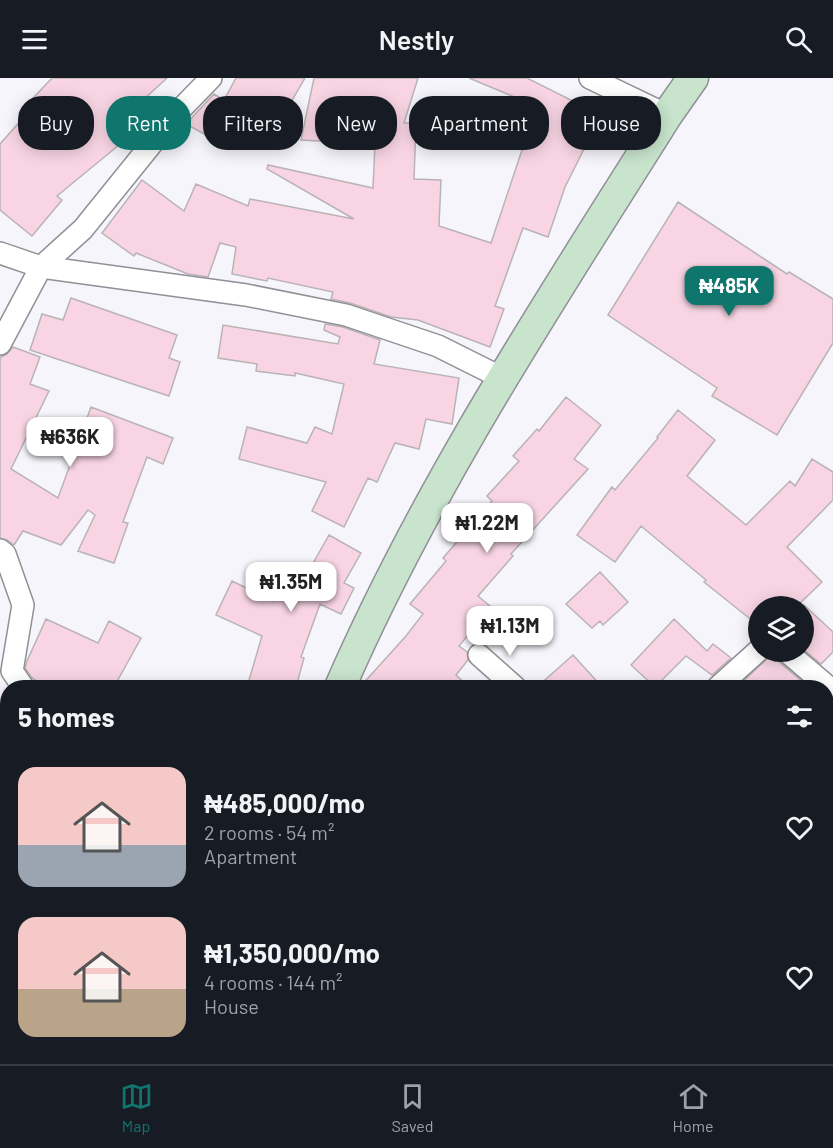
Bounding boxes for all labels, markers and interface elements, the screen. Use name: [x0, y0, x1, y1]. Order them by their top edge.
icon: menu: [18, 23, 51, 56]
text: Nestly: [379, 23, 454, 55]
icon: search: [782, 23, 815, 56]
chip: Buy: [18, 96, 94, 150]
chip: Rent: [106, 96, 191, 150]
chip: Filters: [203, 96, 303, 150]
chip: New: [315, 96, 397, 150]
chip: Apartment: [409, 96, 549, 150]
chip: House: [561, 96, 661, 150]
pin: ₦485K: [687, 266, 771, 317]
text: ₦485K: [699, 273, 759, 297]
pin: ₦636K: [28, 417, 112, 468]
text: ₦636K: [40, 424, 100, 448]
pin: ₦1.22M: [438, 503, 536, 554]
text: ₦1.22M: [455, 510, 519, 534]
pin: ₦1.35M: [242, 562, 340, 613]
text: ₦1.35M: [260, 569, 322, 593]
map controls: [748, 596, 814, 662]
button: layers: [748, 596, 814, 662]
pin: ₦1.13M: [461, 606, 559, 657]
text: ₦1.13M: [480, 613, 540, 637]
icon: filters: [783, 700, 816, 733]
text: 5 homes: [18, 701, 115, 732]
text: ₦485,000/mo: [204, 787, 365, 818]
icon: home: [66, 791, 138, 863]
icon: heart: [783, 811, 816, 844]
text: 2 rooms · 54 m²: [204, 820, 334, 844]
text: Apartment: [204, 844, 297, 868]
text: ₦1,350,000/mo: [204, 937, 380, 968]
icon: home: [66, 941, 138, 1013]
icon: heart: [783, 961, 816, 994]
text: 4 rooms · 144 m²: [204, 970, 342, 994]
text: House: [204, 994, 259, 1018]
tab: Map: [120, 1080, 153, 1135]
tab: Saved: [392, 1080, 434, 1135]
tab: Home: [673, 1080, 713, 1135]

